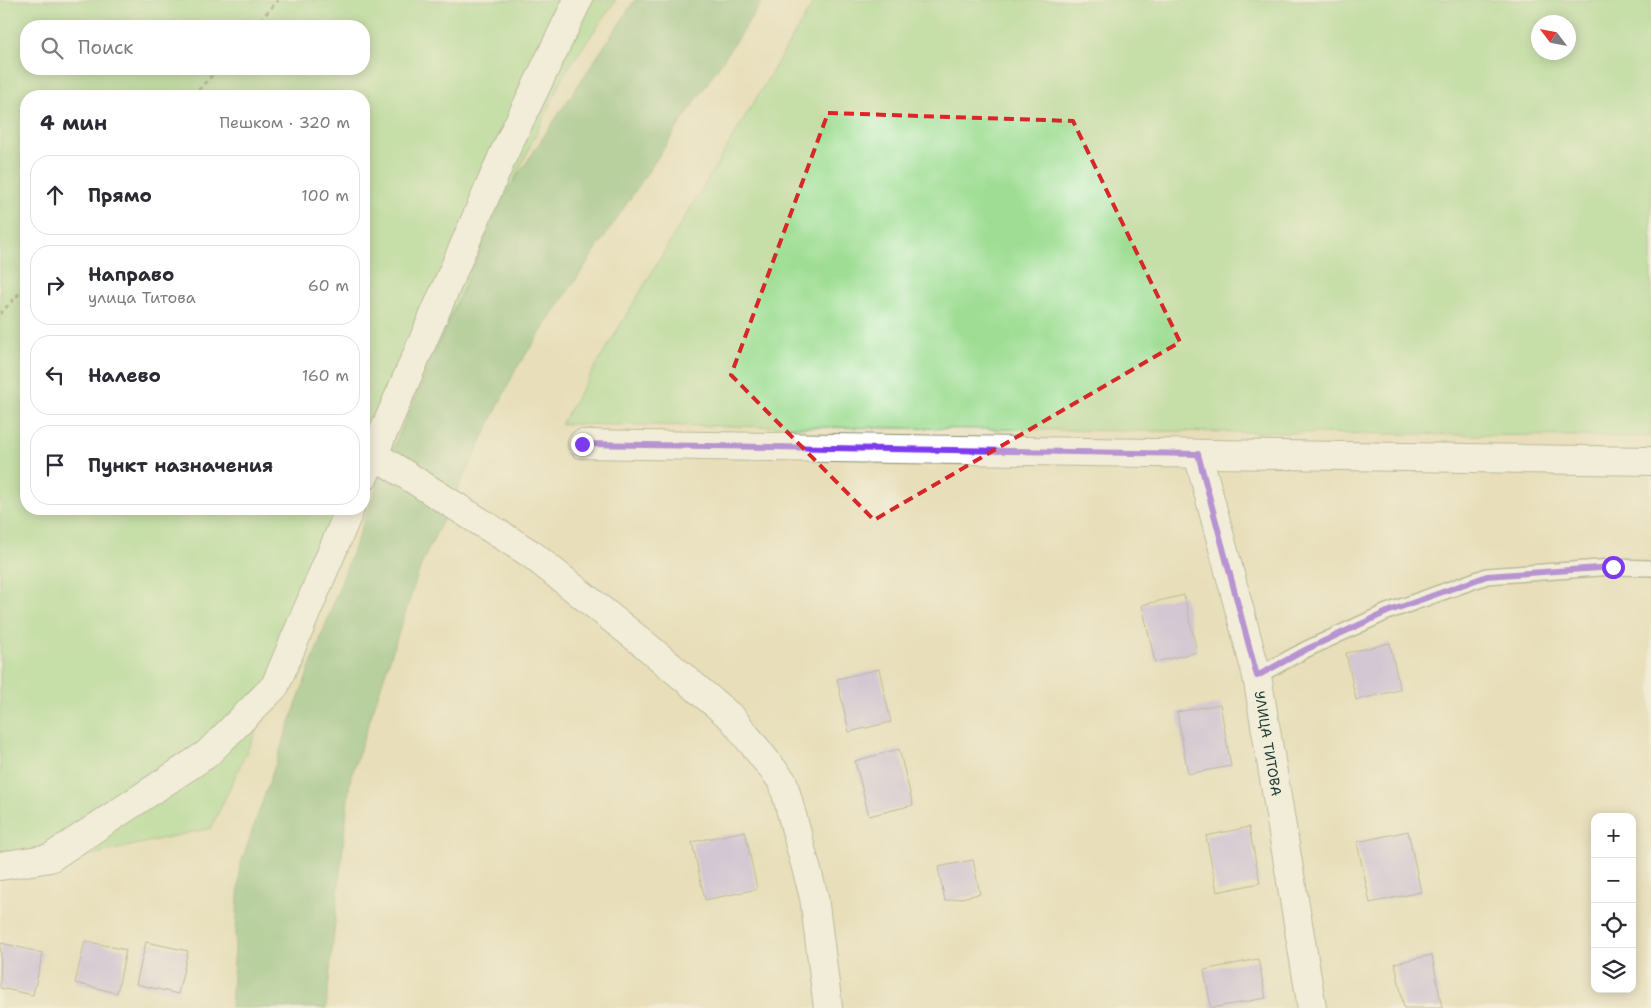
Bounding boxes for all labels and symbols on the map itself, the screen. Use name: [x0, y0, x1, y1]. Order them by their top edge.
north arrow: [1531, 15, 1576, 60]
route end: [571, 433, 594, 456]
route start: [1602, 556, 1625, 579]
street label: УЛИЦА ТИТОВА: [1251, 689, 1286, 797]

